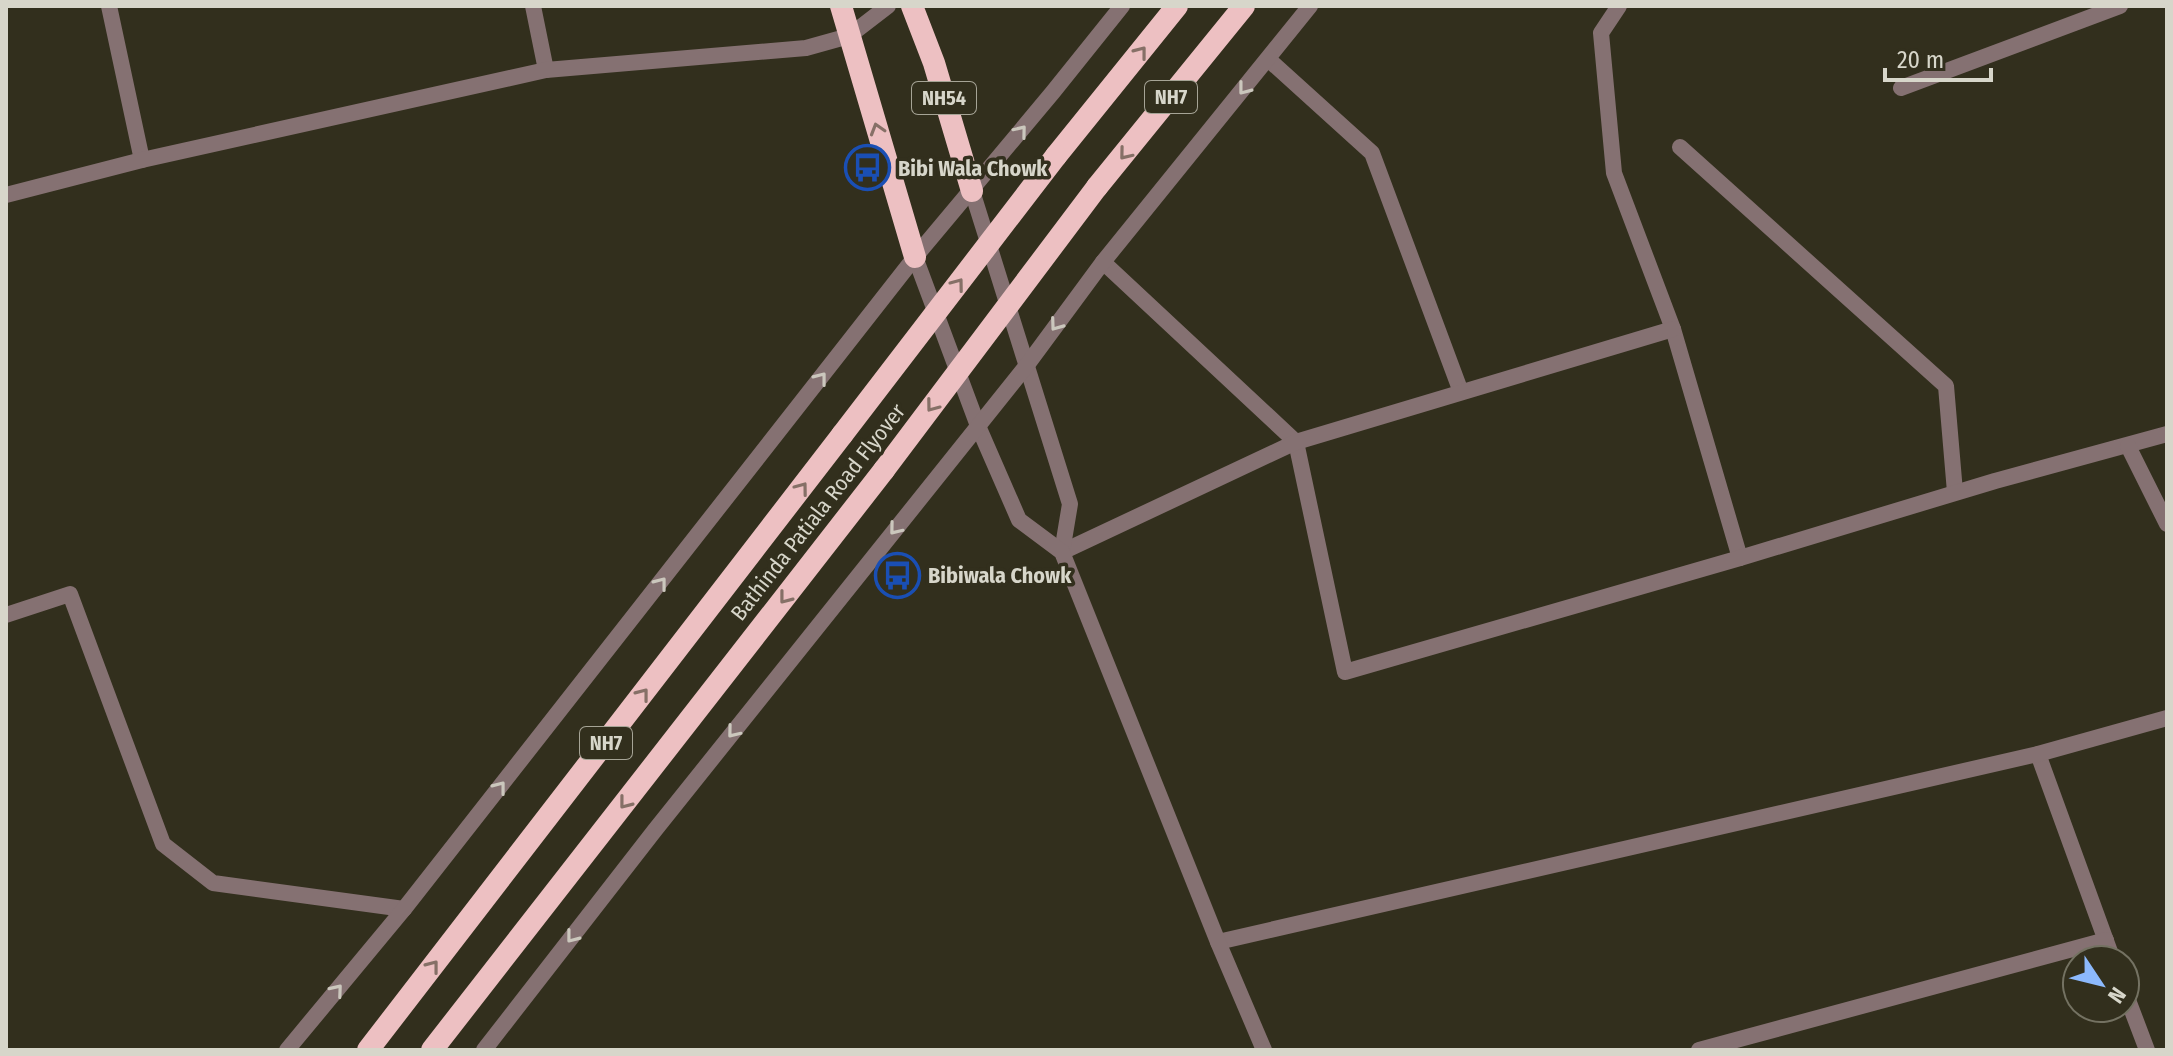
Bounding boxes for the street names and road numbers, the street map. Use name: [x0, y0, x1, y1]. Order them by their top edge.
road number: NH7: [1145, 81, 1197, 113]
road number: NH54: [912, 82, 976, 114]
street label: Bathinda Patiala Road Flyover: [725, 398, 911, 626]
road number: NH7: [580, 727, 632, 759]

